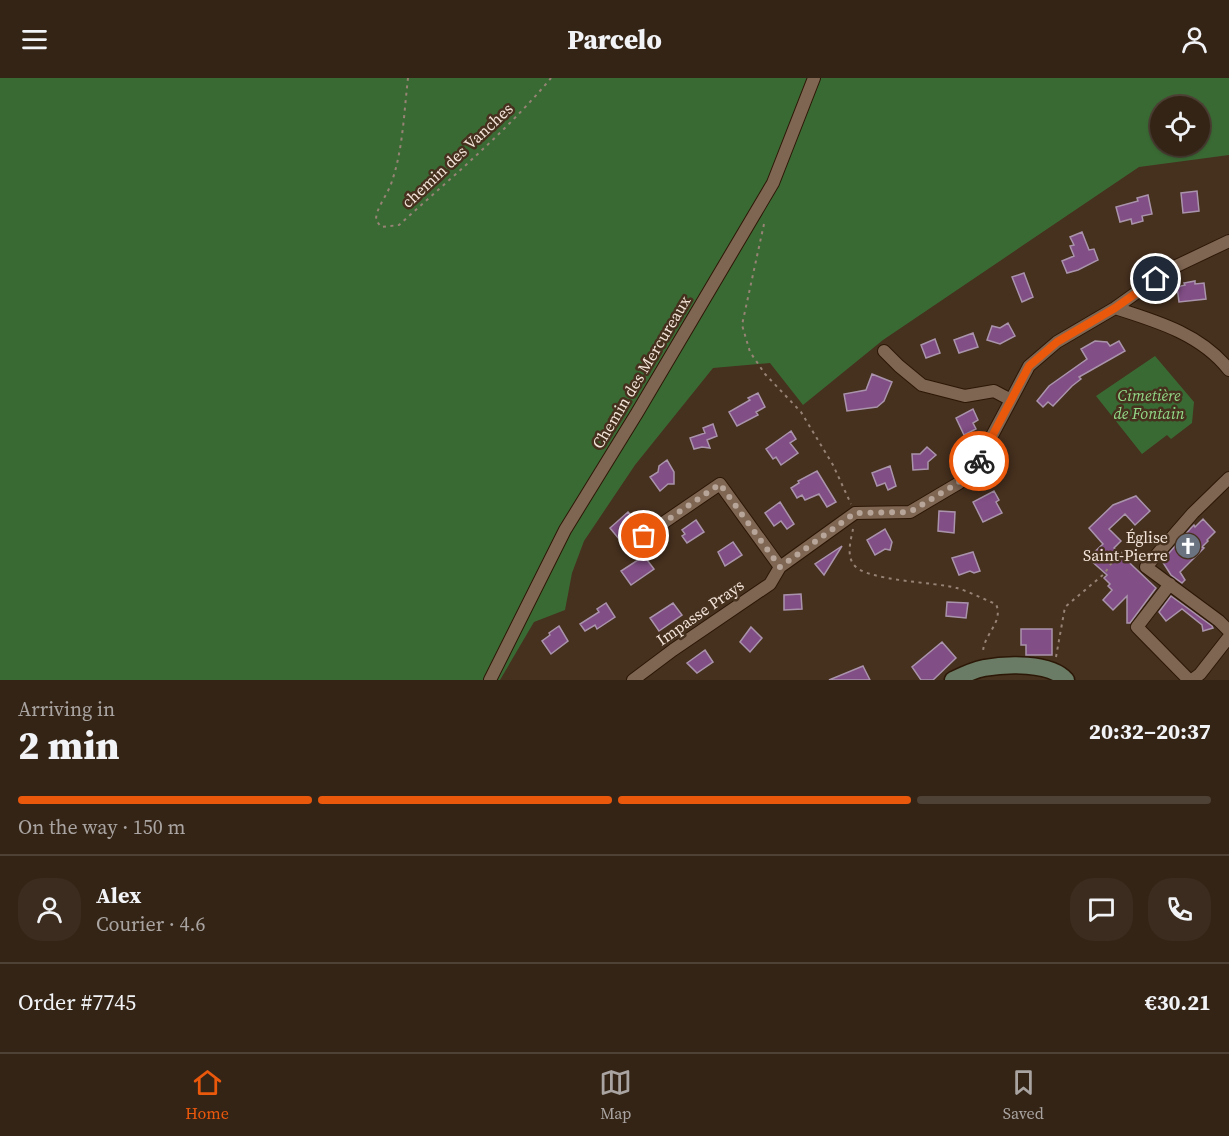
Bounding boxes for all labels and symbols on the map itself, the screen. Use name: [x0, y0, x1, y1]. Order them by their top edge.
street label: chemin des Vanches: [396, 97, 518, 213]
pin: [1130, 253, 1181, 304]
street label: Chemin des Mercureaux: [587, 291, 696, 453]
park label: Cimetière de Fontain: [1113, 384, 1185, 424]
courier: [949, 431, 1009, 491]
pin: [618, 510, 669, 561]
place label: Église Saint-Pierre: [1083, 526, 1168, 566]
church icon: Église Saint-Pierre: [1173, 531, 1203, 561]
street label: Impasse Prays: [652, 574, 748, 650]

